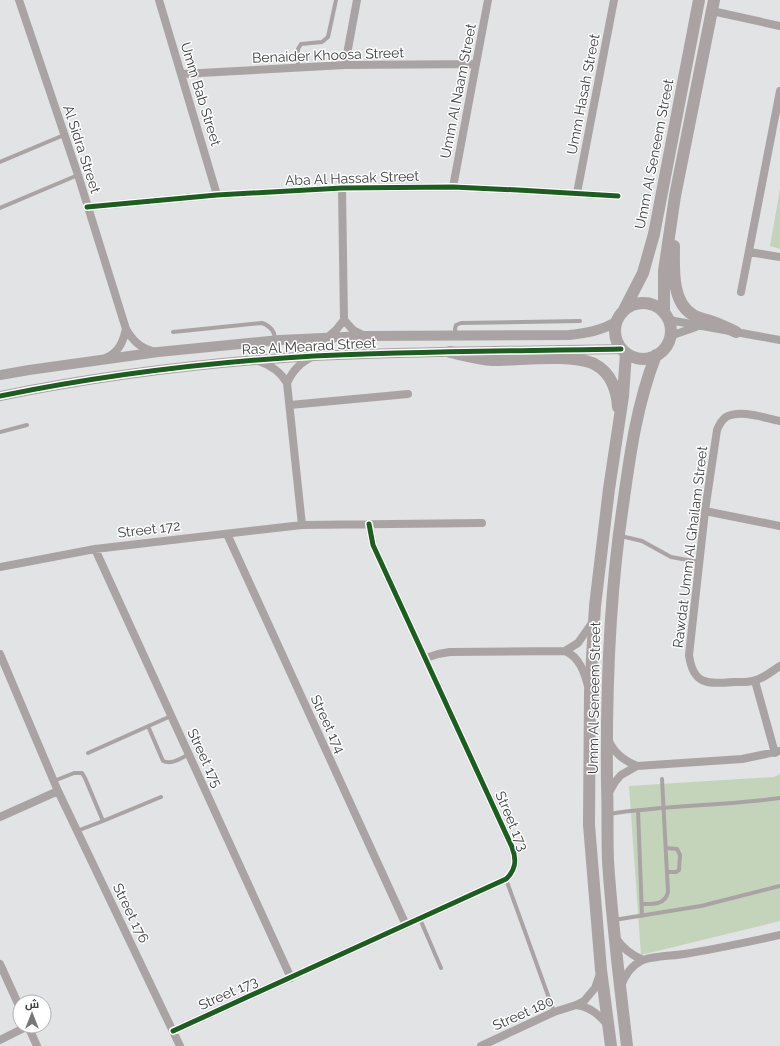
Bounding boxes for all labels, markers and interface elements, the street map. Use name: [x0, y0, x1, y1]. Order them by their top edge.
street label: Umm Al Naam Street: [437, 22, 479, 160]
street label: Umm Hasah Street: [563, 32, 603, 156]
street label: Umm Bab Street: [178, 40, 224, 148]
street label: Benaider Khoosa Street: [252, 44, 405, 66]
street label: Umm Al Seneem Street: [632, 77, 676, 230]
street label: Al Sidra Street: [60, 103, 104, 195]
street label: Aba Al Hassak Street: [285, 168, 420, 188]
street label: Ras Al Mearad Street: [241, 334, 377, 358]
street label: Rawdat Umm Al Ghailam Street: [670, 445, 710, 649]
street label: Street 172: [117, 517, 181, 541]
street label: Umm Al Seneem Street: [585, 621, 603, 774]
street label: Street 174: [307, 692, 349, 756]
street label: Street 175: [184, 726, 226, 790]
street label: Street 173: [492, 789, 532, 853]
street label: Street 176: [110, 881, 152, 945]
street label: Street 173: [196, 973, 260, 1013]
street label: Street 180: [490, 992, 556, 1034]
north arrow: [12, 994, 52, 1034]
text: ش: [25, 998, 39, 1011]

